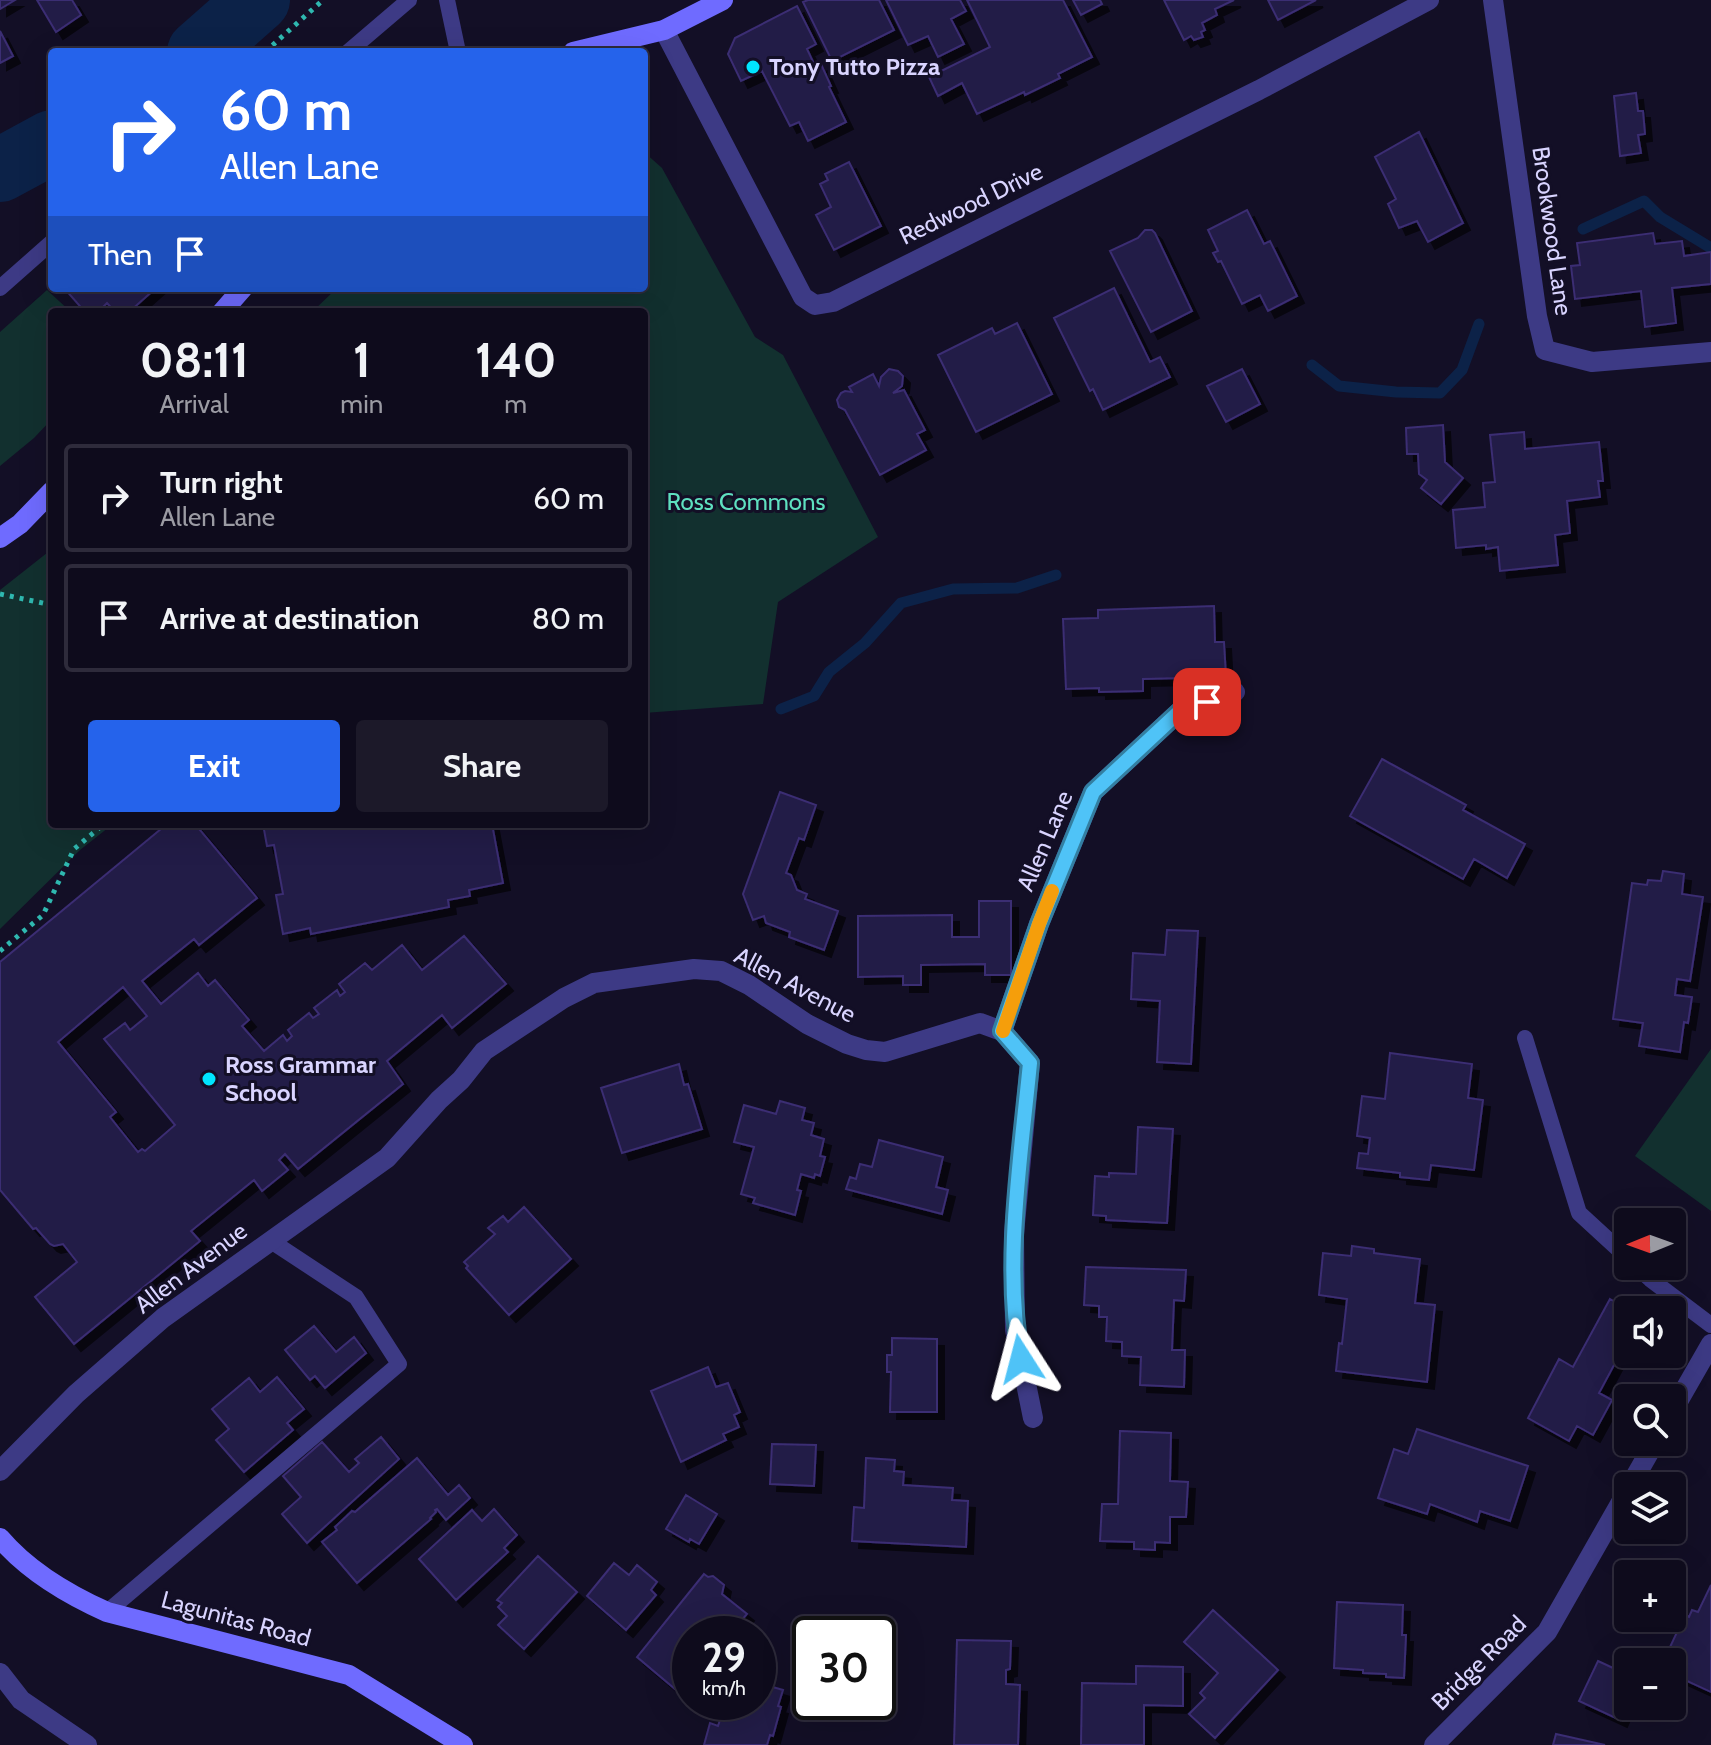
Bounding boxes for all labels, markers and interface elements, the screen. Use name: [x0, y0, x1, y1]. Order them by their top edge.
place label: Tony Tutto Pizza: [769, 52, 940, 81]
marker: Tony Tutto Pizza: [744, 58, 762, 76]
text: 60 m: [220, 76, 352, 144]
icon: right: [88, 80, 192, 184]
text: Allen Lane: [220, 144, 379, 188]
street label: Brookwood Lane: [1526, 145, 1579, 317]
street label: Redwood Drive: [894, 156, 1047, 251]
icon: arrive: [168, 232, 212, 276]
text: Then: [88, 236, 152, 273]
text: 08:11: [140, 331, 249, 389]
text: 1: [353, 331, 371, 389]
text: 140: [475, 331, 556, 389]
text: Arrival: [160, 388, 229, 420]
text: min: [340, 388, 383, 420]
text: m: [504, 388, 527, 420]
text: Turn right: [160, 464, 283, 501]
icon: right: [92, 476, 136, 520]
text: 60 m: [533, 480, 604, 517]
park label: Ross Commons: [667, 487, 825, 516]
text: Allen Lane: [160, 501, 275, 533]
icon: arrive: [92, 596, 136, 640]
text: Arrive at destination: [160, 600, 420, 637]
text: 80 m: [532, 600, 604, 637]
pin: [1173, 668, 1241, 736]
icon: arrive: [1185, 680, 1229, 724]
button: Exit: [88, 720, 340, 812]
button: Share: [356, 720, 608, 812]
street label: Allen Lane: [1010, 786, 1079, 895]
street label: Allen Avenue: [730, 941, 861, 1029]
place label: Ross Grammar School: [225, 1050, 376, 1107]
marker: Ross Grammar School: [200, 1070, 218, 1088]
north arrow: [1614, 1208, 1686, 1280]
map controls: [1614, 1208, 1686, 1720]
street label: Allen Avenue: [129, 1216, 253, 1319]
button: sound: [1614, 1296, 1686, 1368]
position arrow: [979, 1317, 1063, 1401]
button: search: [1614, 1384, 1686, 1456]
button: layers: [1614, 1472, 1686, 1544]
button: +: [1614, 1560, 1686, 1632]
street label: Lagunitas Road: [158, 1585, 314, 1652]
street label: Bridge Road: [1425, 1609, 1532, 1716]
speed limit sign: 30: [792, 1616, 896, 1720]
text: 29: [702, 1633, 746, 1682]
button: −: [1614, 1648, 1686, 1720]
text: km/h: [702, 1676, 746, 1700]

